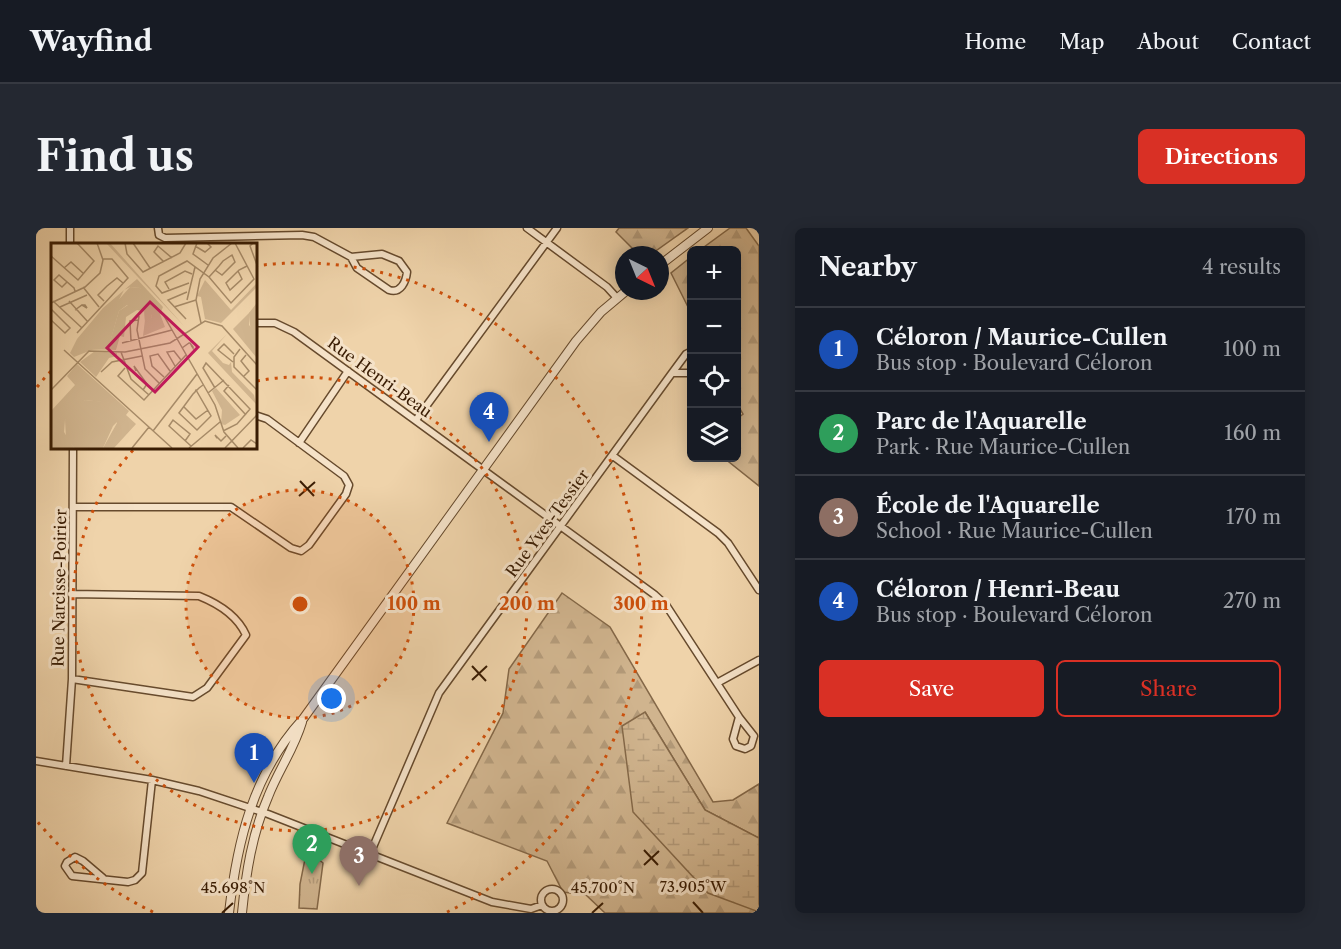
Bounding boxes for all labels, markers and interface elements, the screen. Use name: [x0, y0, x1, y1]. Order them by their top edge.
text: Wayfind: [30, 24, 152, 58]
text: Home: [965, 29, 1026, 54]
text: Map: [1059, 29, 1104, 54]
text: About: [1137, 29, 1199, 54]
text: Contact: [1232, 29, 1311, 54]
button: Directions: [1138, 129, 1305, 184]
text: Find us: [36, 130, 194, 182]
inset map: [51, 243, 256, 448]
north arrow: [615, 246, 669, 300]
map controls: [687, 246, 741, 462]
button: +: [687, 246, 741, 300]
text: Nearby: [819, 251, 917, 283]
text: 4 results: [1202, 255, 1281, 279]
button: −: [687, 300, 741, 354]
text: Céloron / Maurice-Cullen: [876, 324, 1167, 351]
street label: Rue Henri-Beau: [324, 332, 436, 422]
text: 1: [834, 337, 843, 361]
text: 100 m: [1223, 337, 1281, 361]
text: Bus stop · Boulevard Céloron: [876, 351, 1152, 375]
button: locate: [687, 354, 741, 408]
pin: 4: [470, 392, 508, 442]
button: layers: [687, 408, 741, 462]
text: Parc de l'Aquarelle: [876, 408, 1087, 435]
text: 2: [833, 421, 844, 445]
text: 160 m: [1224, 421, 1281, 445]
text: Park · Rue Maurice-Cullen: [876, 435, 1130, 459]
street label: Rue Yves-Tessier: [501, 465, 593, 581]
text: École de l'Aquarelle: [876, 492, 1100, 519]
text: 3: [833, 505, 844, 529]
text: 170 m: [1226, 505, 1281, 529]
street label: Rue Narcisse-Poirier: [48, 509, 70, 667]
text: School · Rue Maurice-Cullen: [876, 519, 1153, 543]
text: Céloron / Henri-Beau: [876, 576, 1120, 603]
text: 4: [833, 589, 844, 613]
text: 270 m: [1223, 589, 1281, 613]
text: 100 m: [387, 593, 441, 615]
text: 200 m: [499, 593, 555, 615]
text: 300 m: [613, 593, 669, 615]
centre of rings: [290, 594, 310, 614]
text: Bus stop · Boulevard Céloron: [876, 603, 1152, 627]
button: Save: [819, 660, 1044, 717]
button: Share: [1056, 660, 1281, 717]
your location: [317, 684, 346, 713]
pin: 1: [234, 734, 274, 783]
pin: 2: [292, 824, 332, 874]
pin: 3: [340, 836, 378, 886]
text: 73.905°W: [659, 877, 727, 896]
text: 45.698°N: [201, 878, 265, 897]
text: 45.700°N: [571, 878, 635, 897]

